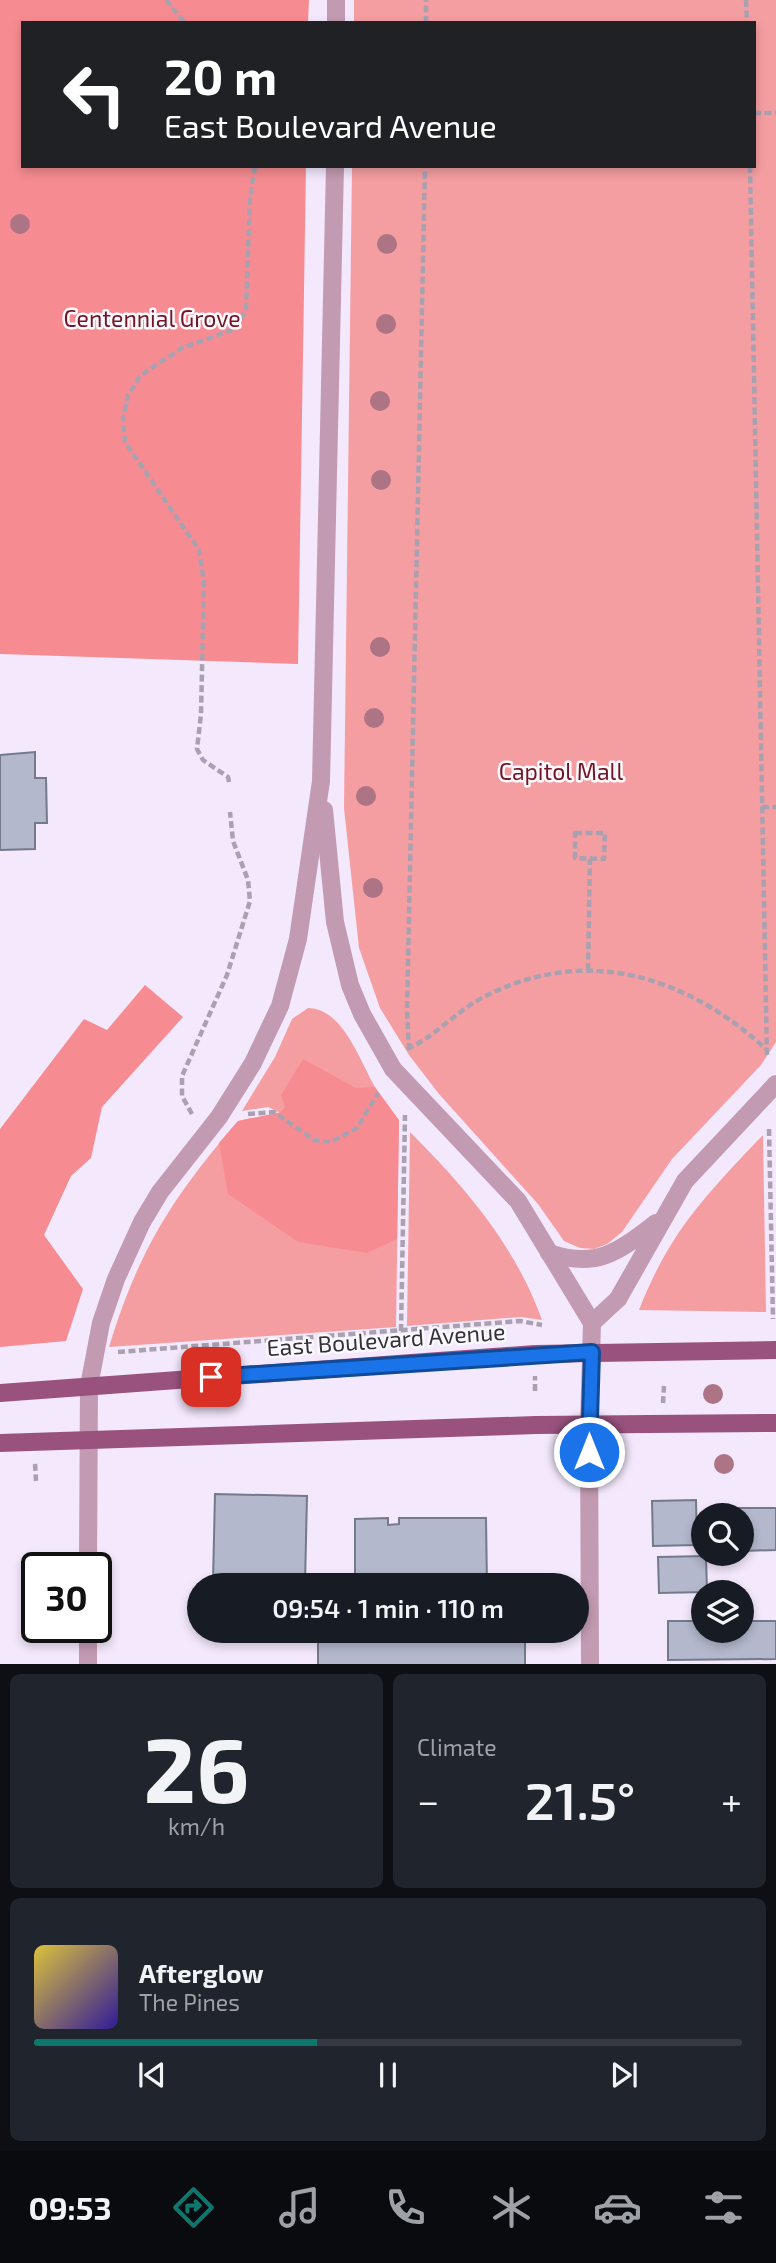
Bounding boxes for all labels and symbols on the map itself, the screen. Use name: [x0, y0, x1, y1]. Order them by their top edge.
park label: Centennial Grove: [63, 304, 241, 332]
park label: Capitol Mall: [499, 757, 623, 785]
street label: East Boulevard Avenue: [266, 1317, 506, 1361]
pin: [181, 1347, 241, 1407]
position arrow: [552, 1415, 626, 1489]
speed limit sign: 30: [21, 1552, 112, 1643]

